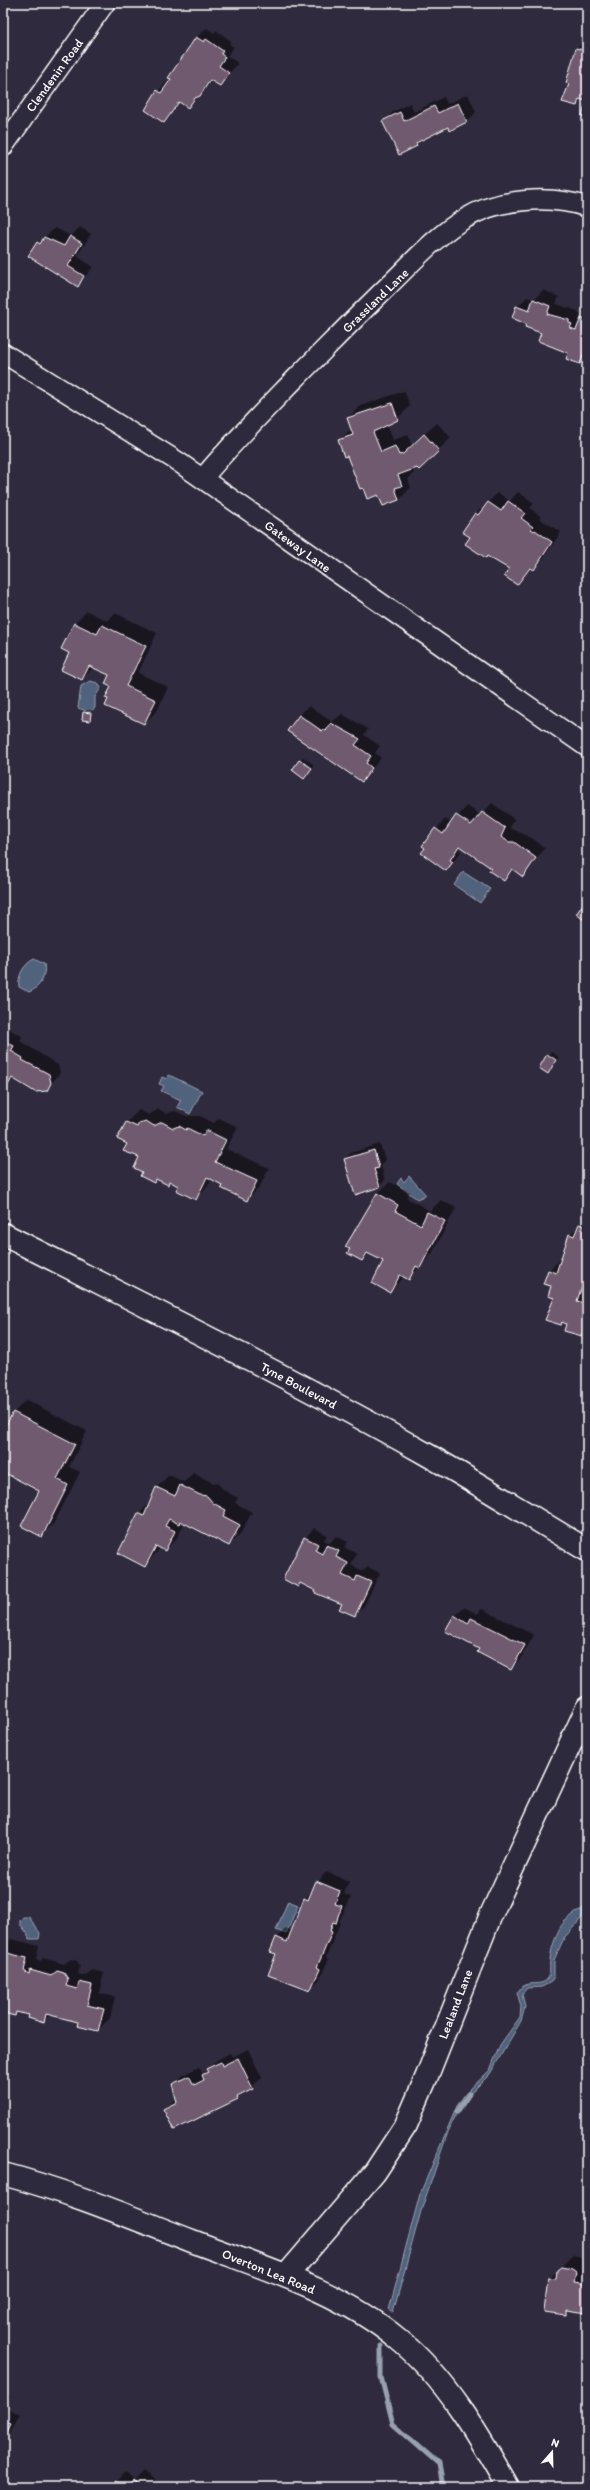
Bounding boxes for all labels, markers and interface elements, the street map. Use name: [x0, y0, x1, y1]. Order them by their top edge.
street label: Clendenin Road: [23, 36, 86, 115]
street label: Grassland Lane: [339, 265, 412, 336]
street label: Gateway Lane: [262, 517, 334, 575]
street label: Tyne Boulevard: [258, 1359, 340, 1412]
street label: Lealand Lane: [435, 1967, 476, 2041]
street label: Overton Lea Road: [220, 2246, 318, 2297]
north arrow: [532, 2432, 572, 2472]
text: N: [550, 2436, 561, 2450]

